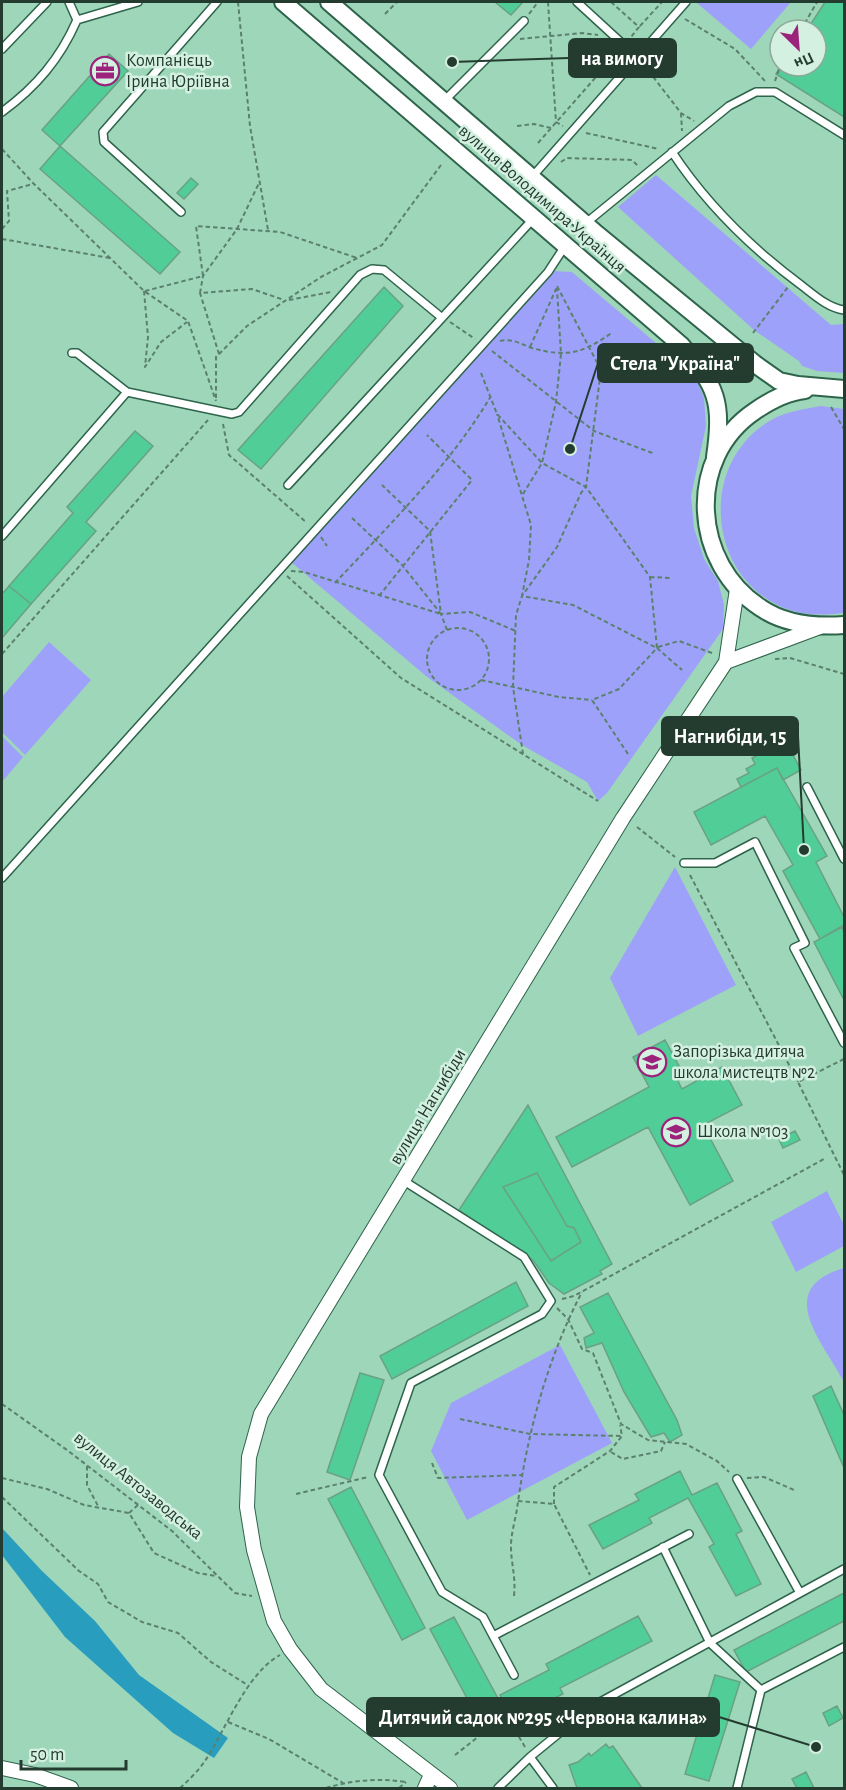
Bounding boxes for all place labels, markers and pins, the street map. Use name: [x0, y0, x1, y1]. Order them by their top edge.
callout: на вимогу: [569, 39, 676, 77]
place label: Компанієць Ірина Юріївна: [126, 52, 230, 91]
office icon: Компанієць Ірина Юріївна: [89, 55, 121, 87]
callout: Стела "Україна": [598, 344, 753, 382]
callout: Нагнибіди, 15: [662, 717, 798, 755]
place label: Запорізька дитяча школа мистецтв №2: [673, 1043, 815, 1082]
school or university icon: Запорізька дитяча школа мистецтв №2: [636, 1046, 668, 1078]
school or university icon: Школа №103: [660, 1116, 692, 1148]
place label: Школа №103: [697, 1123, 789, 1141]
callout: Дитячий садок №295 «Червона калина»: [367, 1698, 719, 1736]

